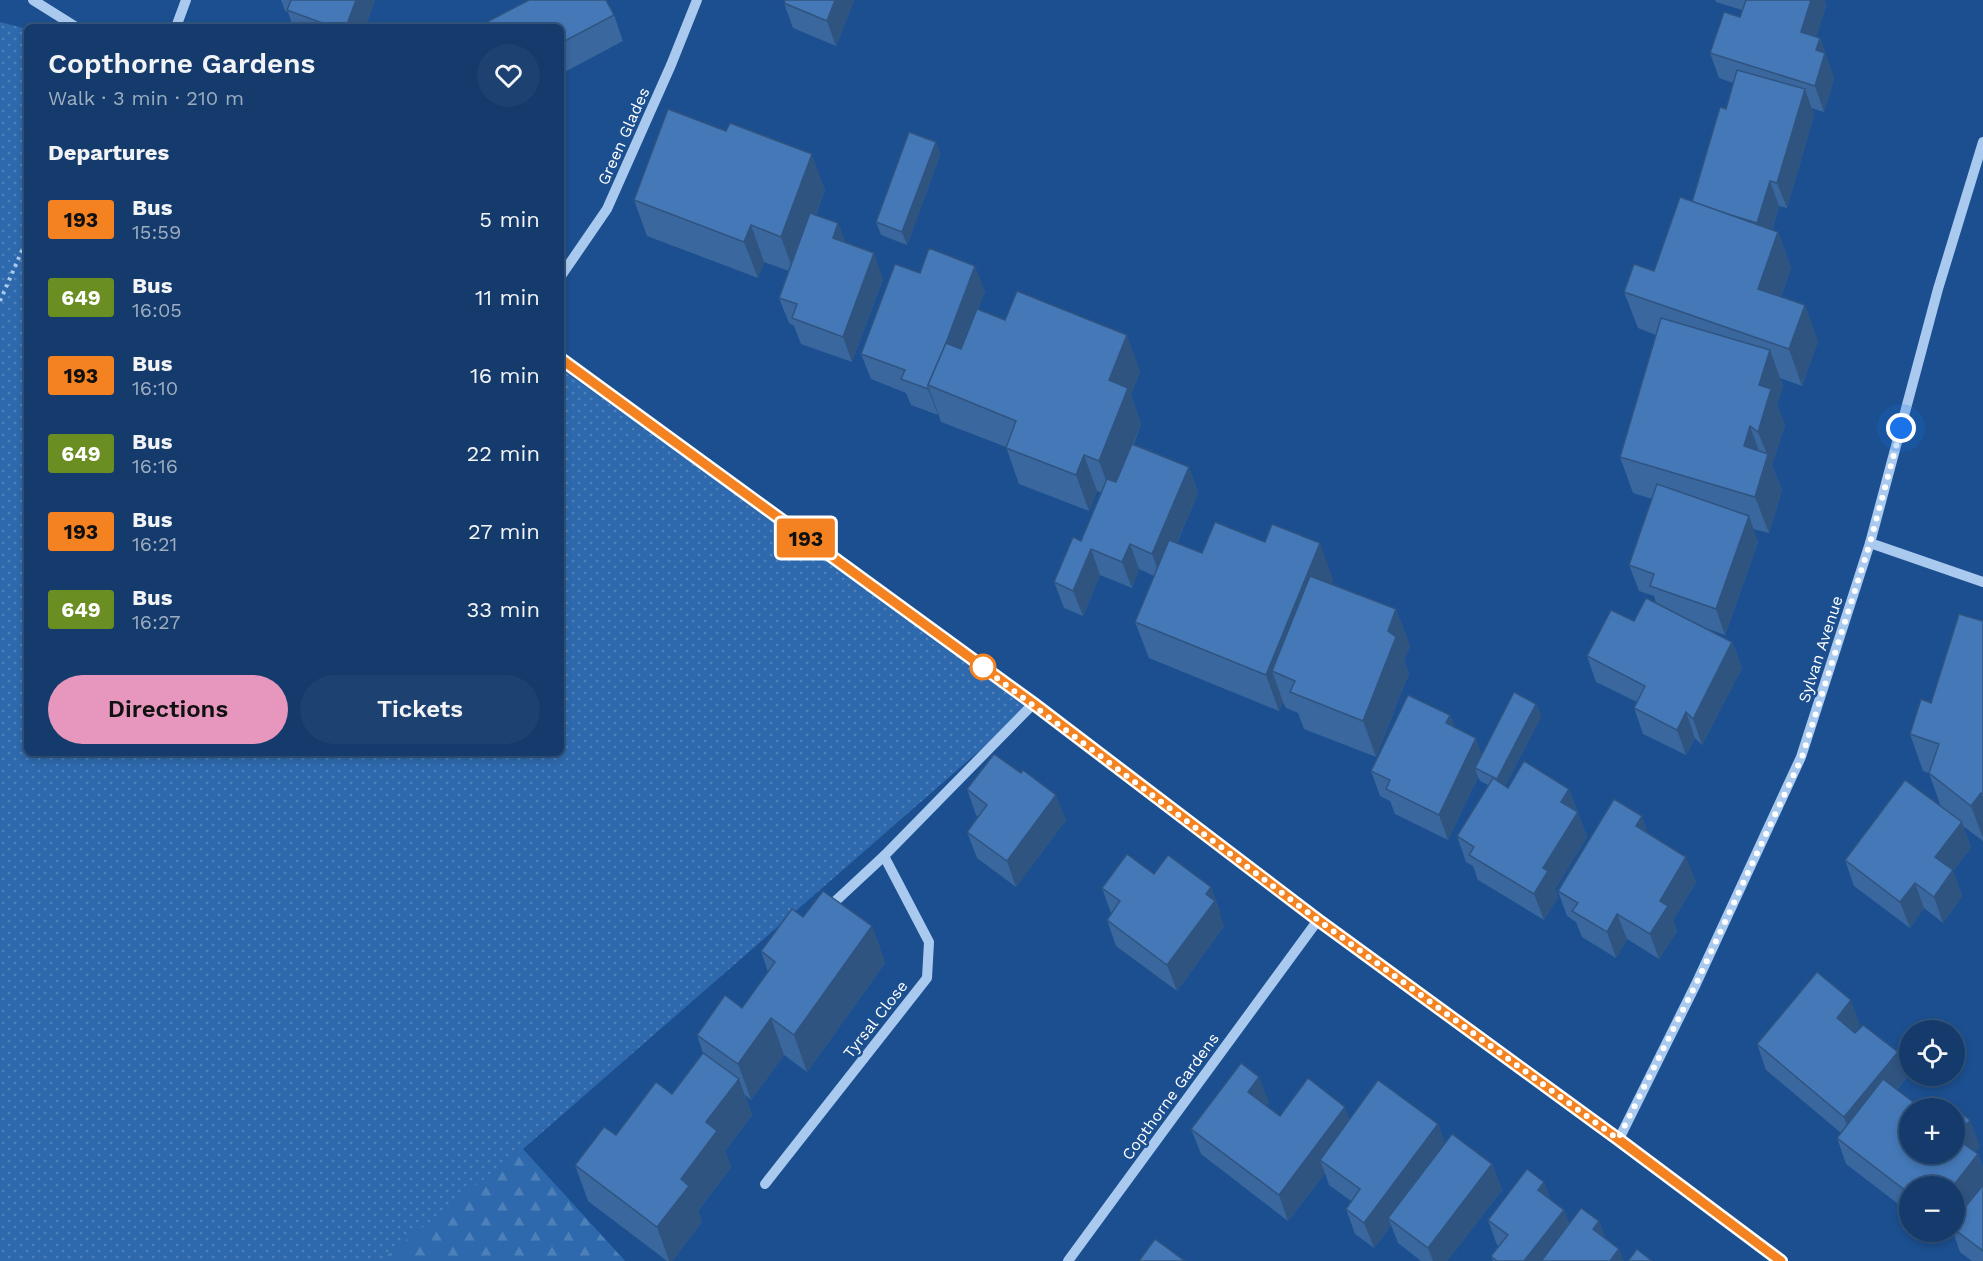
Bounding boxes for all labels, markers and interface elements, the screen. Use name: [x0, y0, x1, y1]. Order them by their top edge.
button: heart: [477, 44, 540, 107]
text: Copthorne Gardens: [48, 47, 315, 80]
street label: Green Glades: [593, 84, 653, 188]
text: Walk · 3 min · 210 m: [48, 86, 244, 110]
text: Departures: [48, 140, 169, 165]
text: Bus: [132, 195, 172, 220]
text: 193: [64, 207, 98, 232]
text: 5 min: [479, 207, 540, 232]
text: 15:59: [132, 220, 181, 244]
text: Bus: [132, 273, 172, 298]
text: 649: [61, 285, 101, 310]
text: 11 min: [475, 285, 540, 310]
text: 16:05: [132, 298, 182, 322]
text: Bus: [132, 351, 172, 376]
text: 193: [64, 363, 98, 388]
text: 16 min: [470, 363, 540, 388]
text: 16:10: [132, 376, 178, 400]
your location: [1886, 413, 1916, 443]
text: Bus: [132, 429, 172, 454]
text: 649: [61, 441, 101, 466]
text: 22 min: [466, 441, 540, 466]
text: 16:16: [132, 454, 178, 478]
text: Bus: [132, 507, 172, 532]
line badge: 193: [772, 518, 840, 558]
text: 193: [64, 519, 98, 544]
text: 27 min: [468, 519, 540, 544]
text: 193: [789, 526, 823, 551]
text: 16:21: [132, 532, 177, 556]
text: Bus: [132, 585, 172, 610]
street label: Sylvan Avenue: [1794, 593, 1847, 705]
text: 649: [61, 597, 101, 622]
text: 33 min: [466, 597, 540, 622]
text: 16:27: [132, 610, 180, 634]
unlabelled marker: [970, 654, 996, 680]
button: Directions: [48, 675, 288, 744]
button: Tickets: [300, 675, 540, 744]
street label: Tyrsal Close: [839, 977, 912, 1062]
map controls: [1899, 1020, 1965, 1242]
button: locate: [1899, 1020, 1965, 1086]
street label: Copthorne Gardens: [1118, 1029, 1223, 1163]
button: +: [1899, 1098, 1965, 1164]
button: −: [1899, 1176, 1965, 1242]

